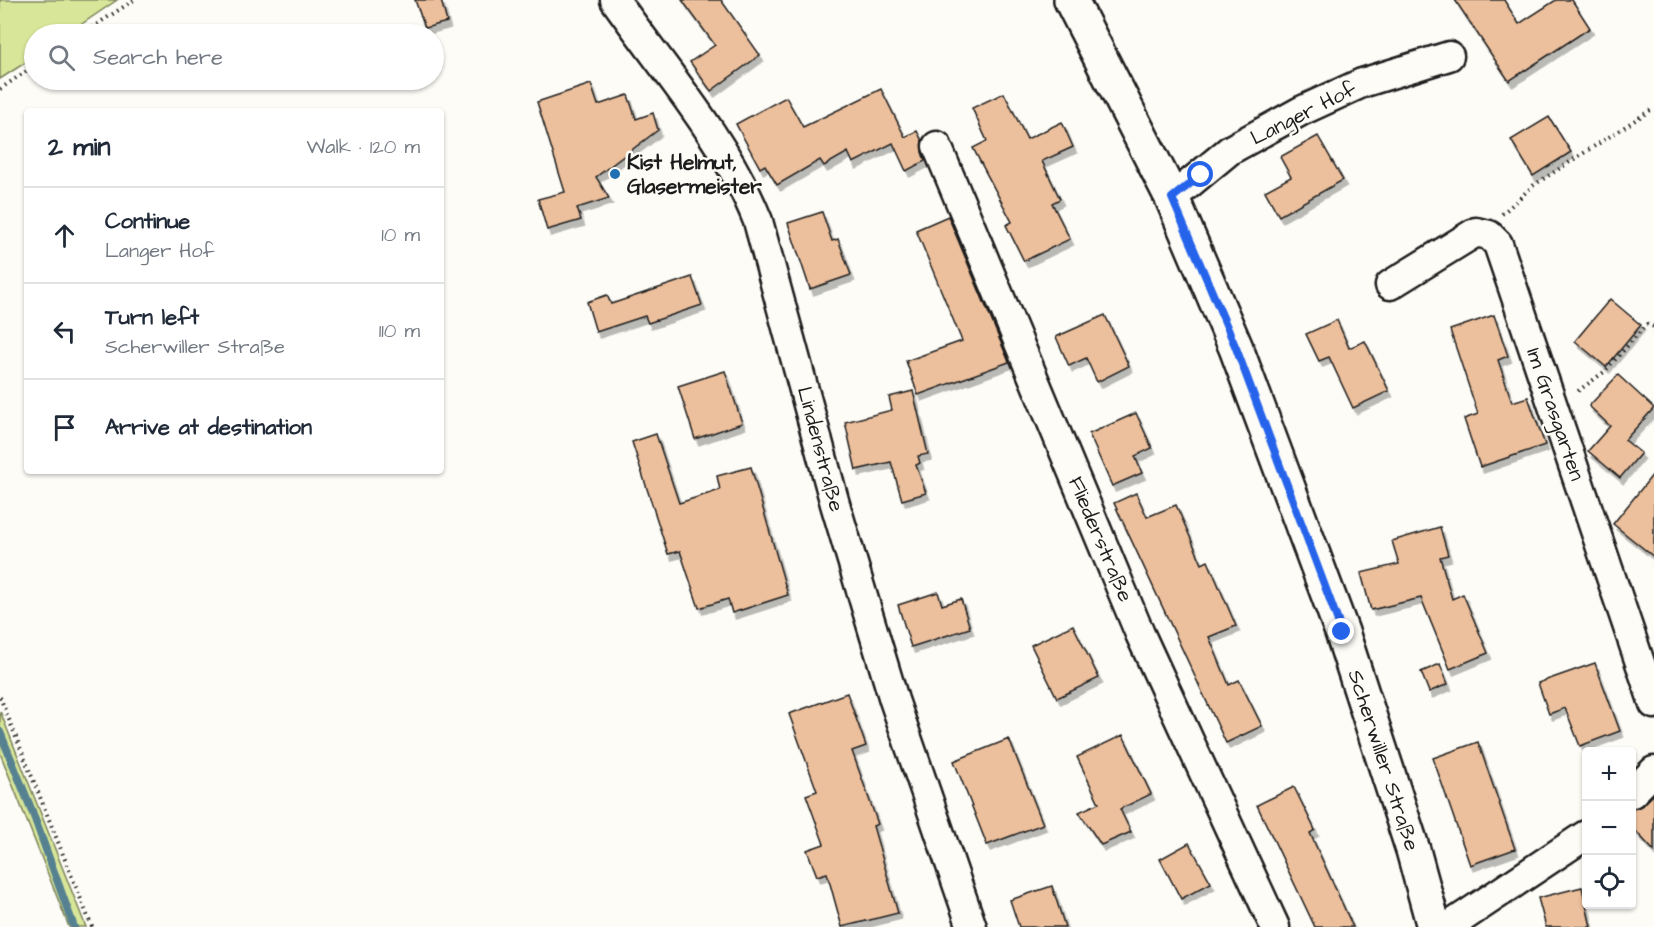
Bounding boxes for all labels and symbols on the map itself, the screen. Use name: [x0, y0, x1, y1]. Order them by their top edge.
street label: Langer Hof: [1245, 74, 1362, 154]
place label: Kist Helmut, Glasermeister: [627, 148, 762, 201]
route start: [1187, 161, 1213, 187]
marker: Kist Helmut, Glasermeister: [608, 167, 622, 181]
street label: Im Grasgarten: [1517, 344, 1592, 485]
street label: Lindenstraße: [790, 383, 851, 515]
street label: Fliederstraße: [1061, 472, 1140, 606]
route end: [1328, 618, 1354, 644]
street label: Scherwiller Straße: [1341, 666, 1426, 854]

